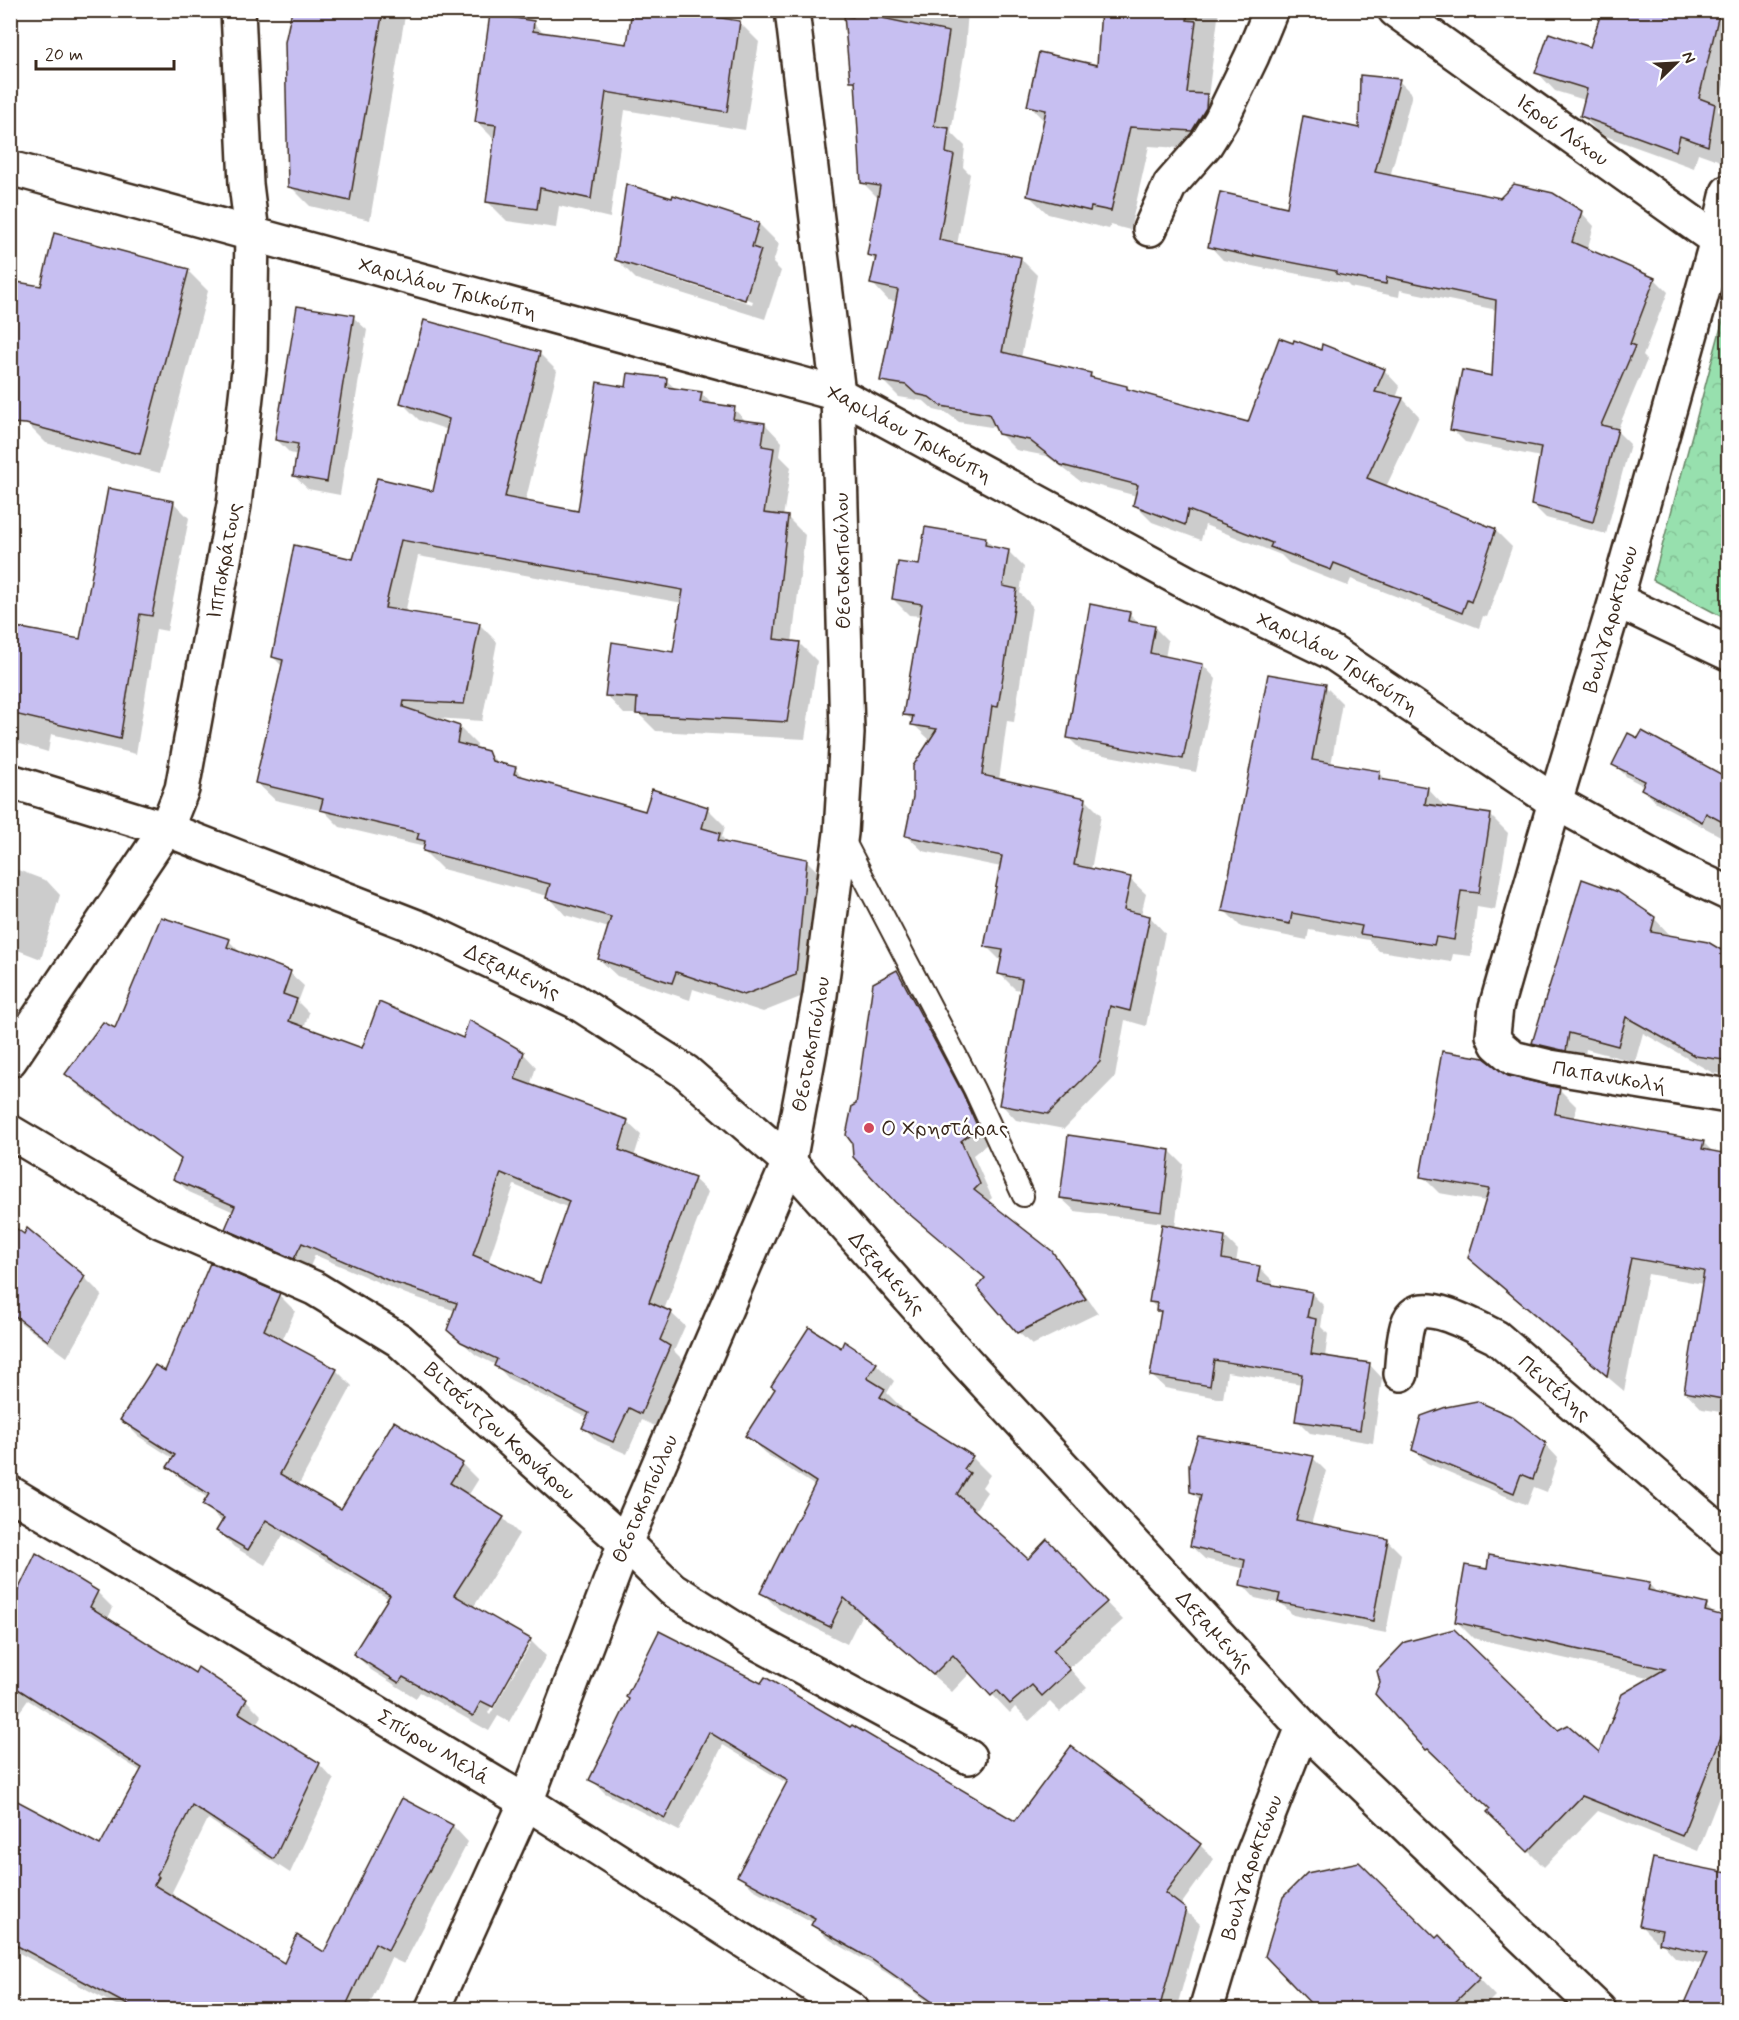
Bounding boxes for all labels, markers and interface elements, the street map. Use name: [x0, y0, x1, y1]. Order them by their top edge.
scale bar: [36, 33, 174, 71]
north arrow: [1646, 33, 1706, 93]
text: 20 m: [45, 43, 83, 67]
text: N: [1677, 48, 1700, 67]
street label: Ιερού Λόχου: [1510, 88, 1614, 173]
street label: Χαριλάου Τρικούπη: [355, 251, 540, 326]
street label: Χαριλάου Τρικούπη: [824, 379, 997, 490]
street label: Θεοτοκοπούλου: [828, 492, 858, 630]
street label: Ιπποκράτους: [200, 501, 249, 621]
street label: Βουλγαροκτόνου: [1577, 543, 1645, 696]
street label: Χαριλάου Τρικούπη: [1252, 605, 1424, 722]
street label: Δεξαμενής: [459, 938, 565, 1007]
street label: Θεοτοκοπούλου: [786, 975, 837, 1114]
street label: Παπανικολή: [1550, 1055, 1668, 1101]
place label: Ο Χρηστάρας: [881, 1115, 1008, 1143]
marker: Ο Χρηστάρας: [862, 1121, 876, 1135]
street label: Δεξαμενής: [842, 1226, 931, 1322]
street label: Πεντέλης: [1512, 1349, 1597, 1428]
street label: Βιτσέντζου Κορνάρου: [418, 1356, 581, 1507]
street label: Θεοτοκοπούλου: [606, 1430, 685, 1567]
street label: Δεξαμενής: [1169, 1585, 1260, 1680]
street label: Σπύρου Μελά: [372, 1703, 495, 1792]
street label: Βουλγαροκτόνου: [1215, 1791, 1290, 1943]

